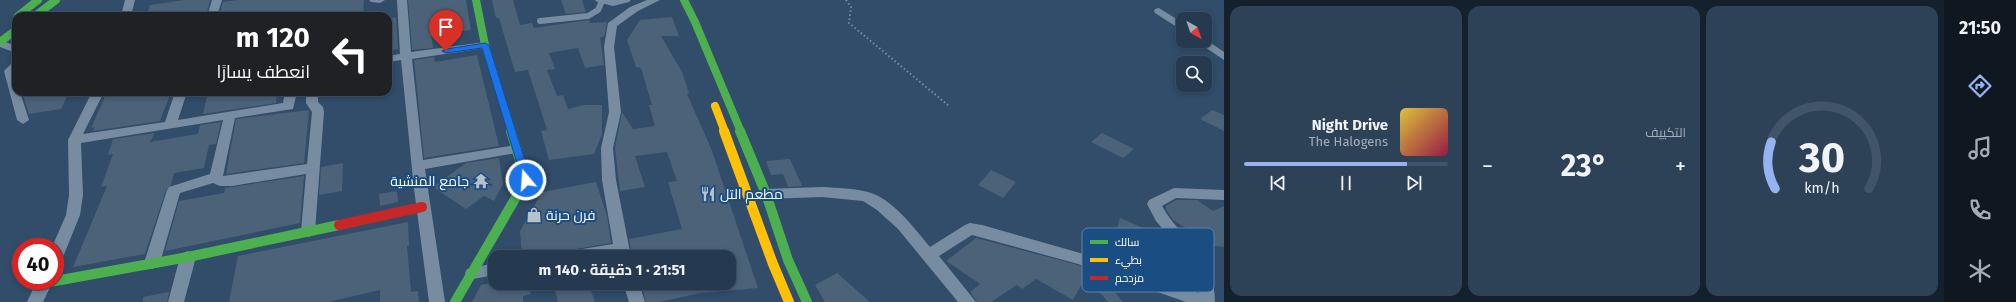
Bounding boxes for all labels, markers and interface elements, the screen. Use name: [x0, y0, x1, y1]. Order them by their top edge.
pin: [429, 10, 463, 51]
north arrow: [1176, 12, 1212, 48]
map controls: [1176, 12, 1212, 92]
icon: arrive: [435, 16, 457, 38]
text: 21:50: [1959, 17, 2001, 39]
text: 120 m: [236, 21, 310, 54]
icon: left: [324, 28, 376, 80]
button: search: [1176, 56, 1212, 92]
text: انعطف يسارًا: [216, 61, 310, 83]
icon: directions: [1966, 72, 1994, 100]
text: Night Drive: [1312, 116, 1388, 134]
text: التكييف: [1645, 125, 1686, 140]
text: 30: [1798, 133, 1845, 183]
text: The Halogens: [1309, 134, 1388, 149]
icon: music: [1966, 134, 1994, 162]
text: 23°: [1561, 148, 1607, 184]
text: −: [1482, 153, 1493, 180]
text: +: [1675, 153, 1686, 180]
position arrow: [505, 159, 547, 201]
temple icon: جامع المنشية: [472, 172, 490, 190]
icon: previous: [1267, 172, 1289, 194]
icon: pause: [1335, 172, 1357, 194]
icon: next: [1403, 172, 1425, 194]
place label: جامع المنشية: [390, 173, 469, 190]
text: km/h: [1804, 180, 1840, 197]
restaurant icon: مطعم التل: [699, 185, 717, 203]
place label: مطعم التل: [720, 186, 783, 204]
icon: phone: [1966, 196, 1994, 224]
shop icon: فرن حرنة: [525, 206, 543, 224]
place label: فرن حرنة: [546, 207, 596, 224]
legend: [1082, 228, 1214, 292]
text: سالك: [1115, 236, 1139, 249]
speed limit sign: 40: [12, 238, 64, 290]
text: بطيء: [1115, 254, 1142, 269]
icon: climate: [1966, 257, 1994, 285]
text: 21:51 · 1 دقيقة · 140 m: [538, 261, 686, 279]
text: مزدحم: [1115, 272, 1144, 286]

